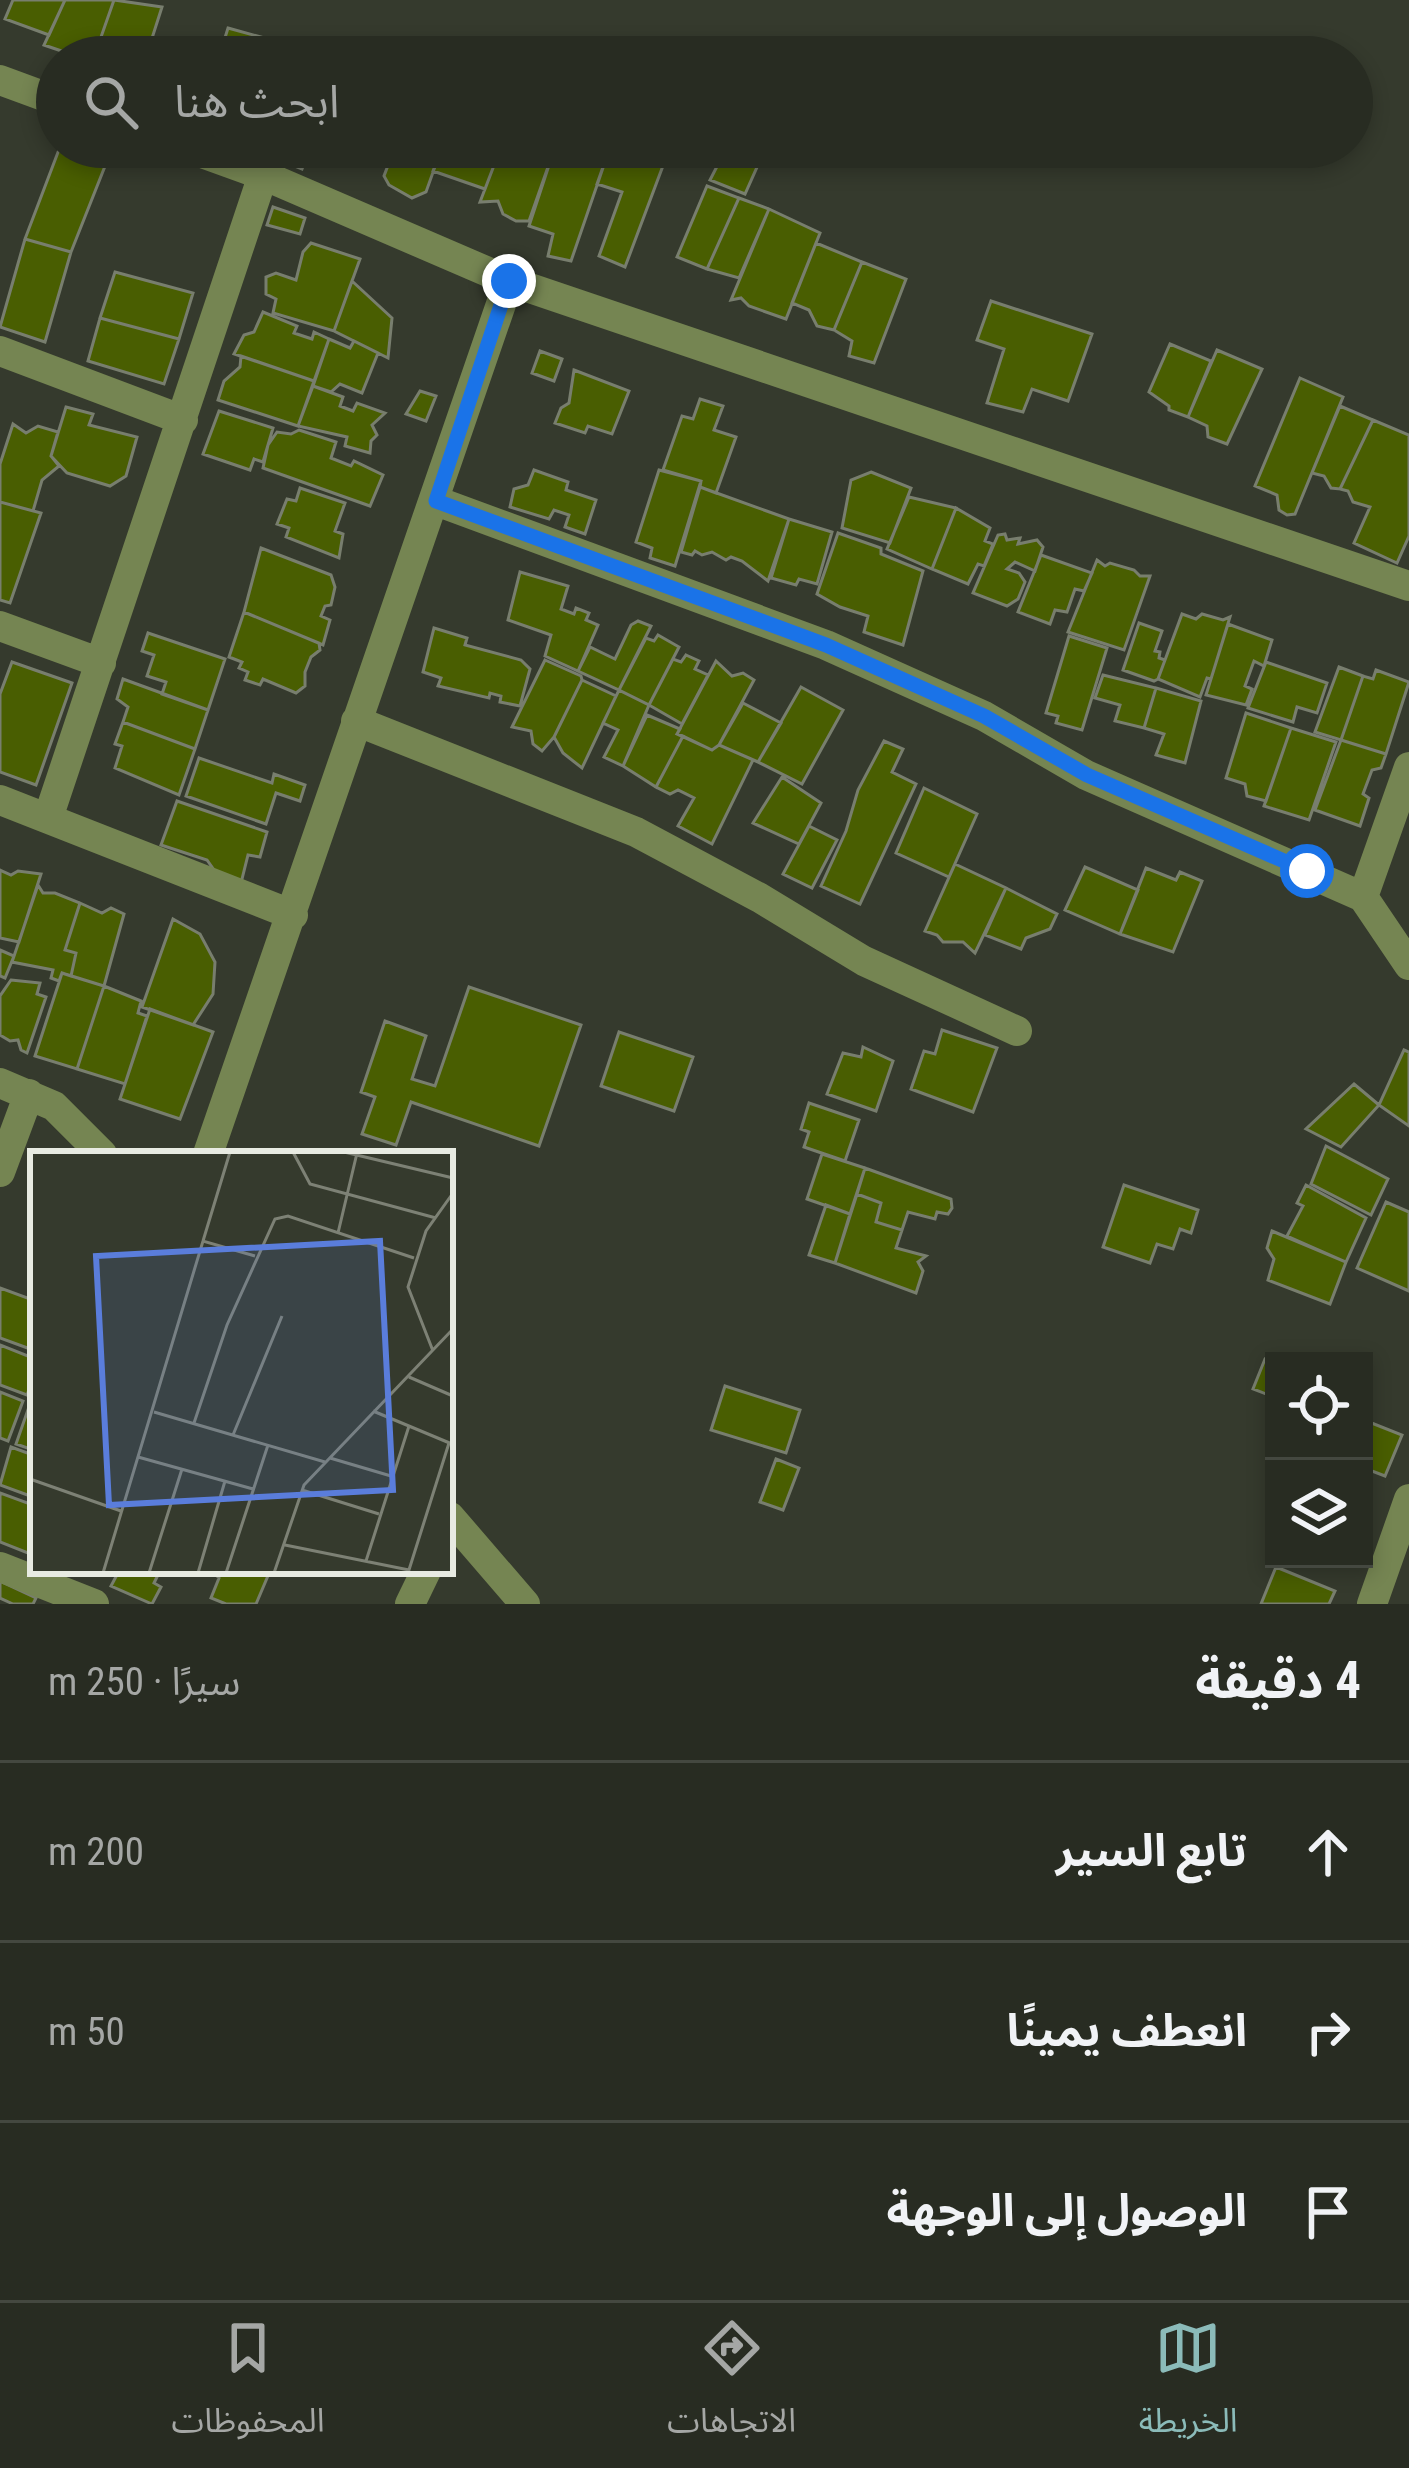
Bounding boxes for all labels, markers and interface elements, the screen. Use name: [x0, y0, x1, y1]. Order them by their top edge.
search box: [36, 36, 1373, 168]
icon: search: [78, 69, 144, 135]
text: ابحث هنا: [174, 75, 339, 128]
route end: [482, 254, 536, 308]
route start: [1280, 844, 1334, 898]
inset map: [30, 1151, 453, 1574]
map controls: [1265, 1352, 1373, 1568]
button: locate: [1265, 1352, 1373, 1460]
button: layers: [1265, 1460, 1373, 1568]
text: 4 دقيقة: [1195, 1651, 1361, 1710]
text: سيرًا · 250 m: [48, 1659, 240, 1705]
icon: ahead: [1295, 1819, 1361, 1885]
text: تابع السير: [1056, 1824, 1247, 1877]
text: 200 m: [48, 1829, 144, 1875]
icon: right: [1295, 1999, 1361, 2065]
text: انعطف يمينًا: [1007, 2004, 1247, 2057]
text: 50 m: [48, 2009, 125, 2055]
icon: arrive: [1295, 2179, 1361, 2245]
text: الوصول إلى الوجهة: [886, 2184, 1247, 2237]
tab: المحفوظات: [171, 2315, 325, 2456]
tab: الاتجاهات: [667, 2315, 796, 2456]
tab: الخريطة: [1139, 2315, 1238, 2456]

